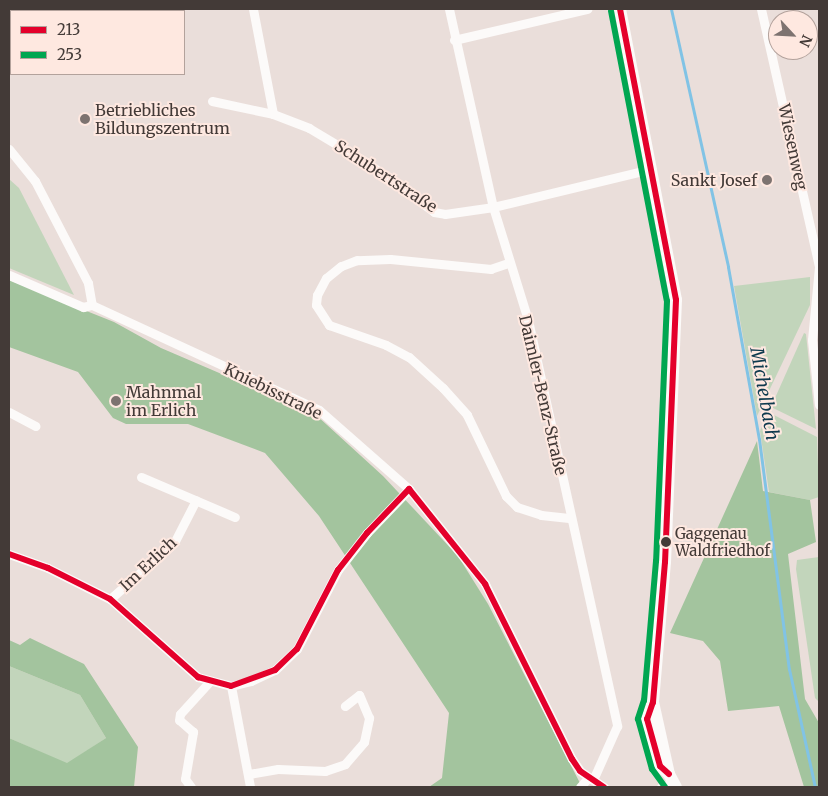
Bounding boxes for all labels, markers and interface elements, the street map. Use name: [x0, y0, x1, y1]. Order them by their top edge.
legend: [10, 10, 185, 75]
north arrow: [768, 10, 818, 60]
text: 213: [57, 20, 80, 39]
text: N: [795, 32, 816, 50]
text: 253: [57, 45, 82, 64]
place label: Betriebliches Bildungszentrum: [95, 100, 230, 138]
street label: Wiesenweg: [775, 102, 811, 192]
marker: Betriebliches Bildungszentrum: [79, 113, 91, 125]
street label: Schubertstraße: [331, 136, 441, 216]
place label: Sankt Josef: [671, 170, 757, 190]
marker: Sankt Josef: [761, 174, 773, 186]
street label: Daimler-Benz-Straße: [515, 313, 571, 477]
water label: Michelbach: [745, 346, 783, 442]
street label: Kniebisstraße: [221, 359, 325, 423]
place label: Mahnmal im Erlich: [126, 382, 201, 420]
marker: Mahnmal im Erlich: [110, 395, 122, 407]
place label: Gaggenau Waldfriedhof: [675, 524, 770, 559]
street label: Im Erlich: [116, 533, 180, 595]
marker: Gaggenau Waldfriedhof: [661, 537, 671, 547]

